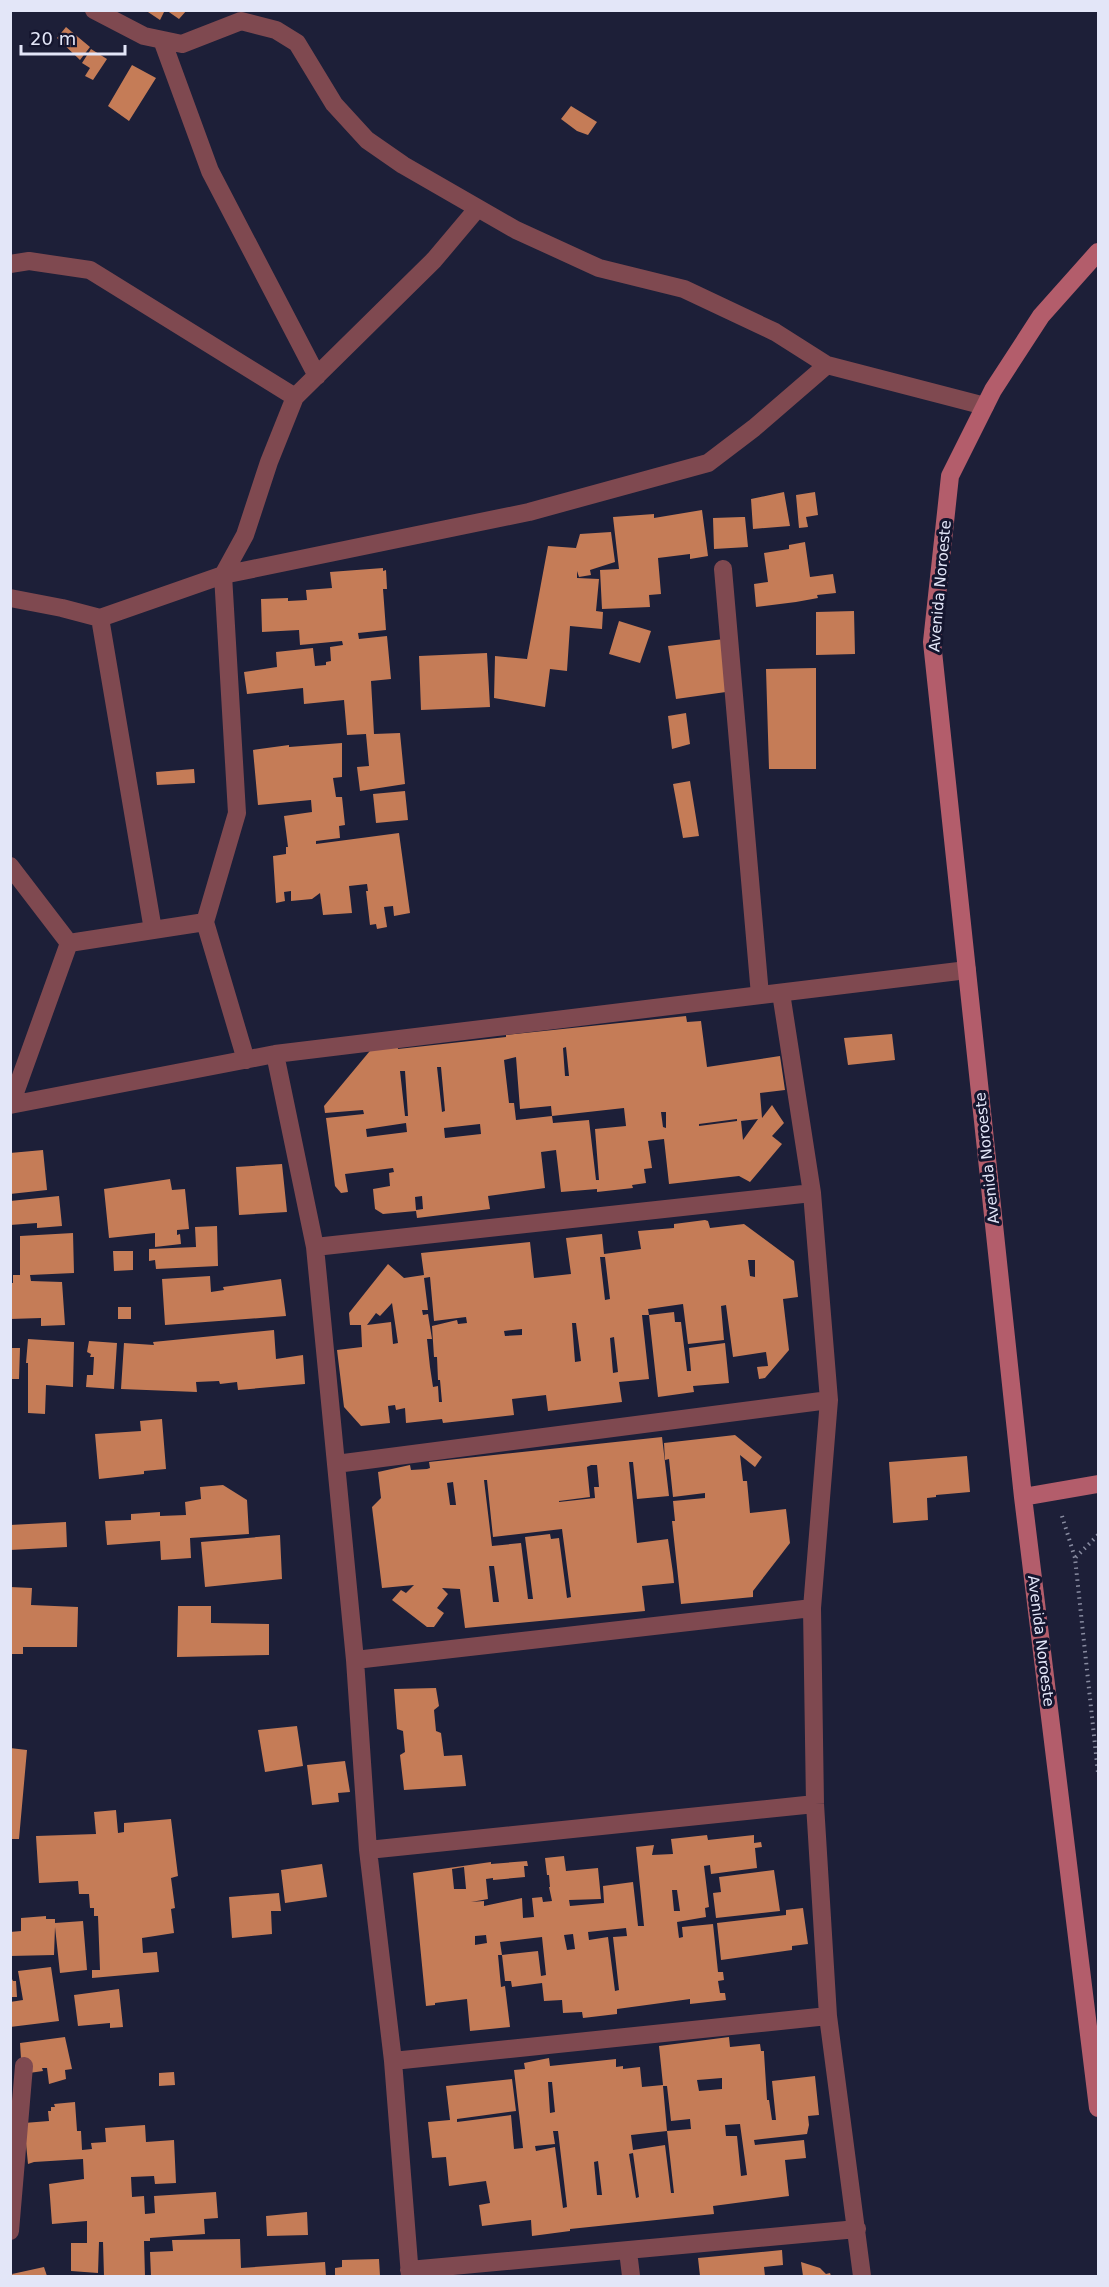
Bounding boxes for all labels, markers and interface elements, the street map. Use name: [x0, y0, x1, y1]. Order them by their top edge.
scale bar: [21, 18, 124, 56]
text: 20 m: [30, 28, 76, 49]
street label: Avenida Noroeste: [925, 519, 955, 653]
street label: Avenida Noroeste: [971, 1091, 1003, 1225]
street label: Avenida Noroeste: [1024, 1574, 1058, 1708]

